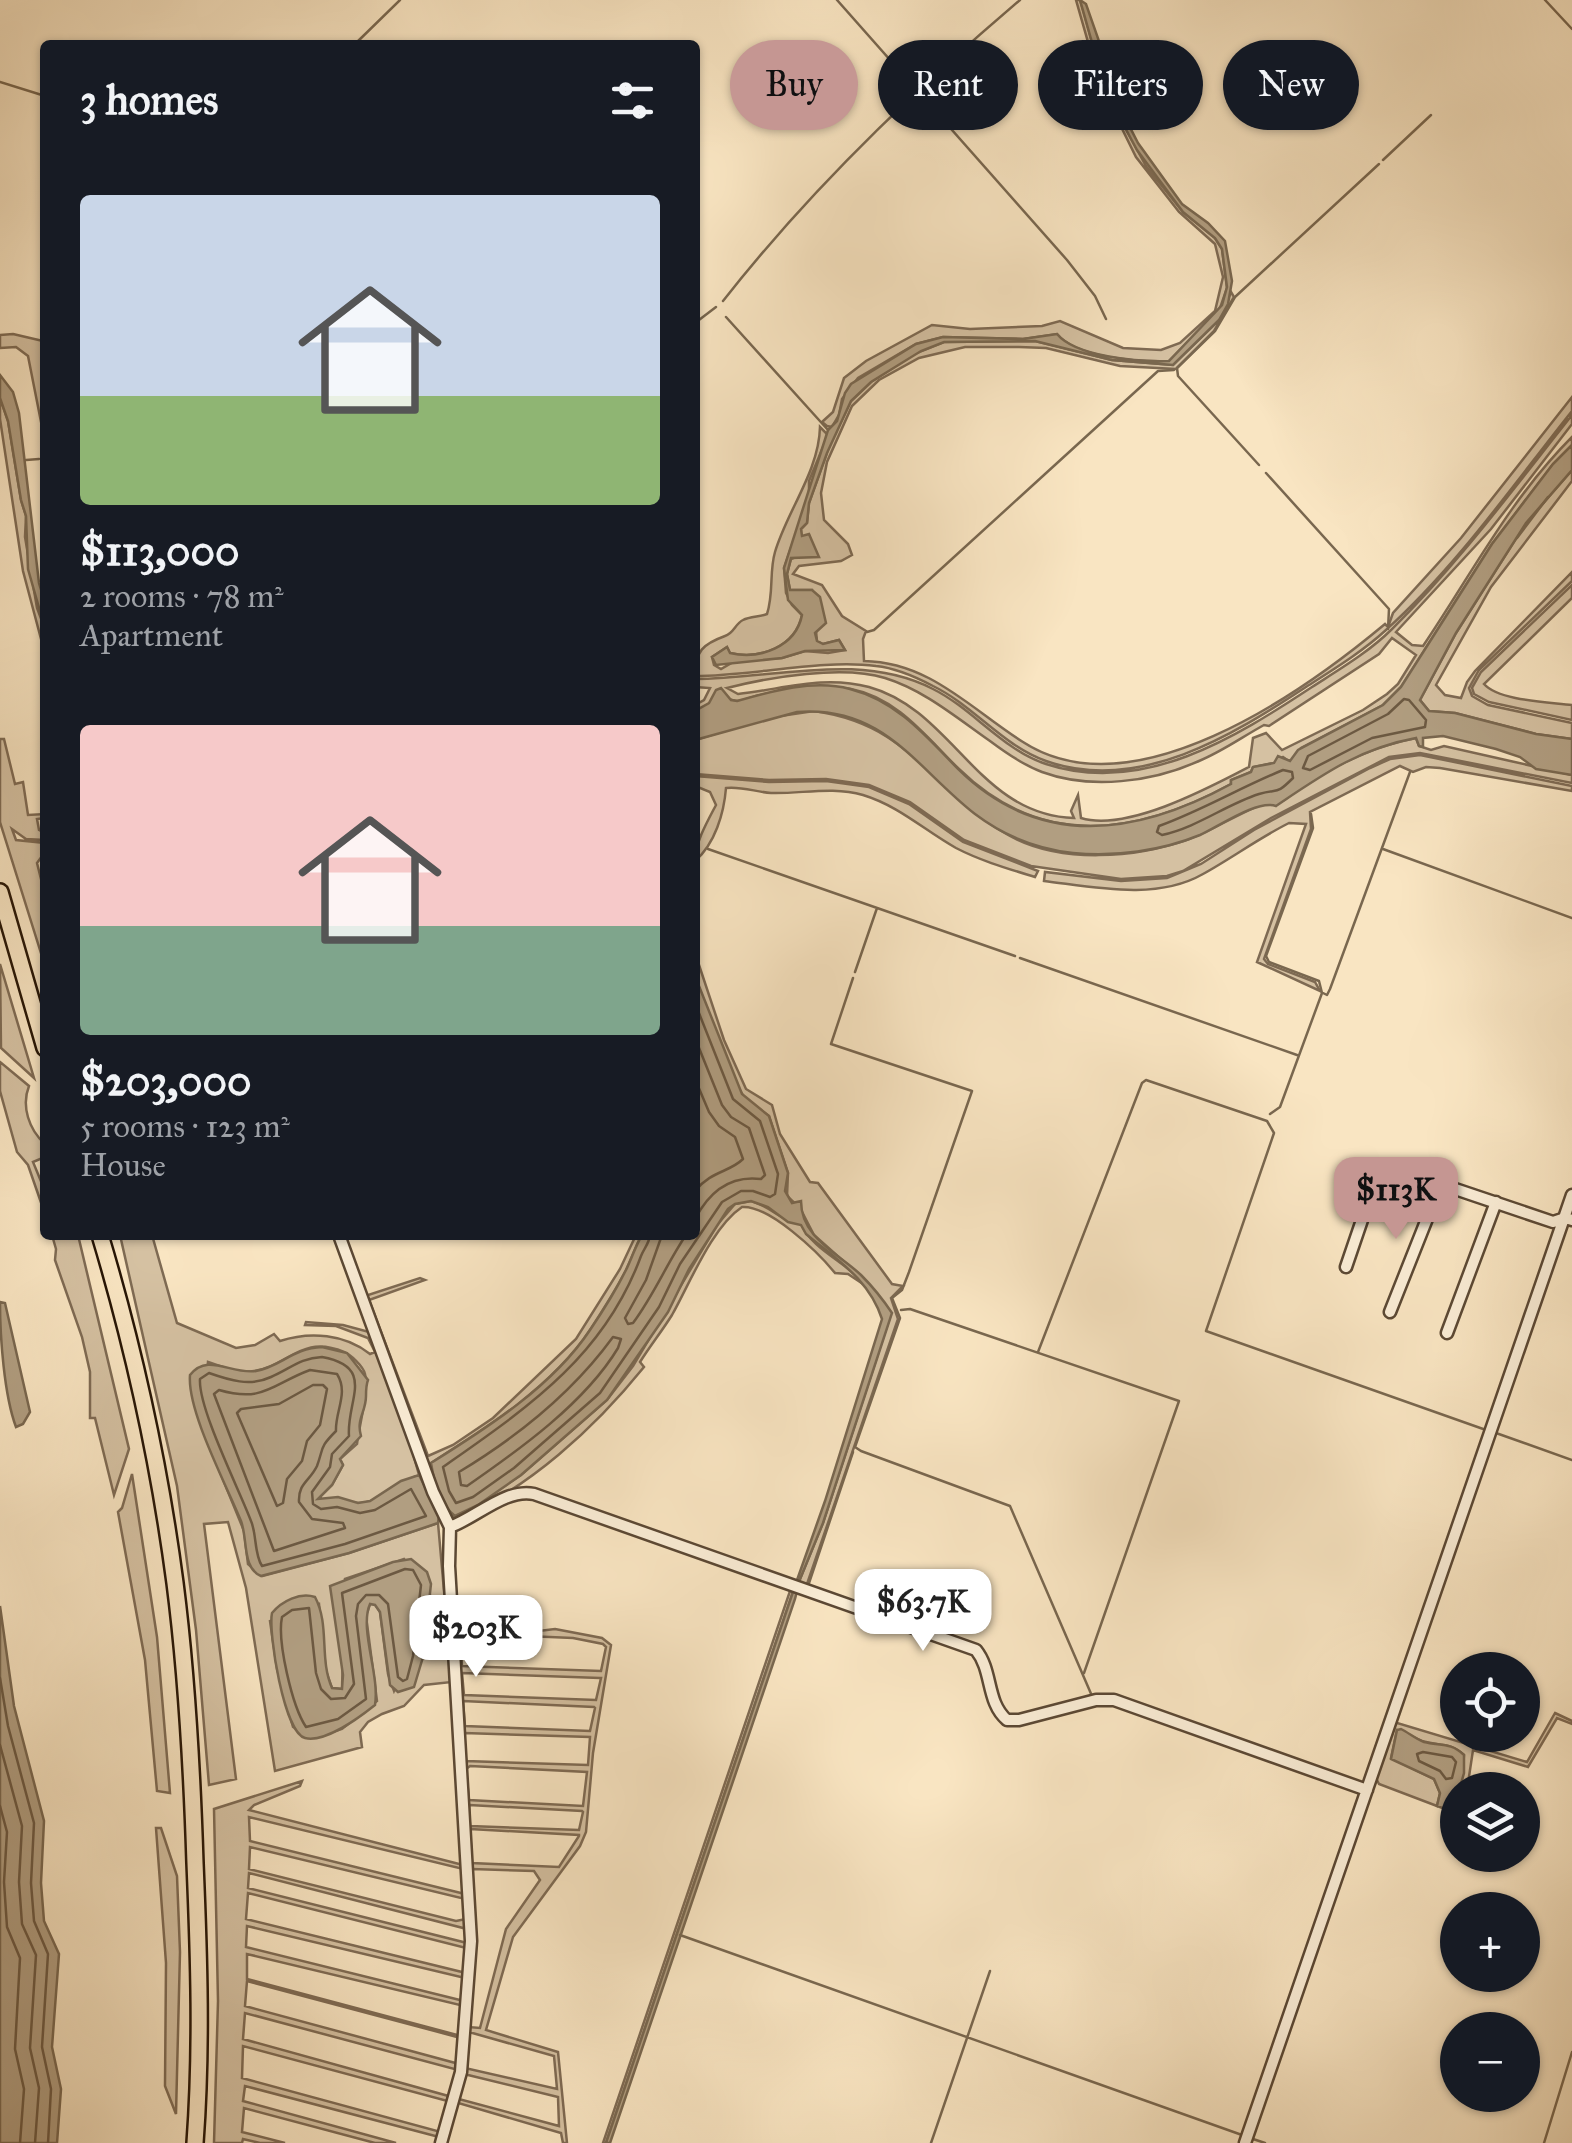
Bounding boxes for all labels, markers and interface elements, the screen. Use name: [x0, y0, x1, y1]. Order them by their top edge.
chip: Buy: [730, 40, 858, 130]
chip: Rent: [878, 40, 1018, 130]
chip: Filters: [1038, 40, 1203, 130]
chip: New: [1223, 40, 1359, 130]
icon: filters: [605, 73, 660, 128]
text: 3 homes: [80, 74, 218, 126]
icon: home: [280, 260, 460, 440]
text: $113,000: [80, 525, 239, 577]
text: 2 rooms · 78 m²: [80, 577, 284, 616]
text: Apartment: [80, 616, 223, 655]
icon: home: [280, 790, 460, 970]
text: $203,000: [80, 1055, 251, 1107]
text: 5 rooms · 123 m²: [80, 1107, 290, 1146]
text: House: [80, 1146, 166, 1185]
pin: $113K: [1326, 1157, 1466, 1242]
text: $113K: [1356, 1170, 1436, 1209]
pin: $63.7K: [842, 1569, 1004, 1654]
text: $63.7K: [877, 1582, 969, 1621]
pin: $203K: [406, 1595, 546, 1680]
text: $203K: [431, 1608, 521, 1647]
map controls: [1440, 1652, 1540, 2112]
button: locate: [1440, 1652, 1540, 1752]
button: layers: [1440, 1772, 1540, 1872]
button: +: [1440, 1892, 1540, 1992]
button: −: [1440, 2012, 1540, 2112]

